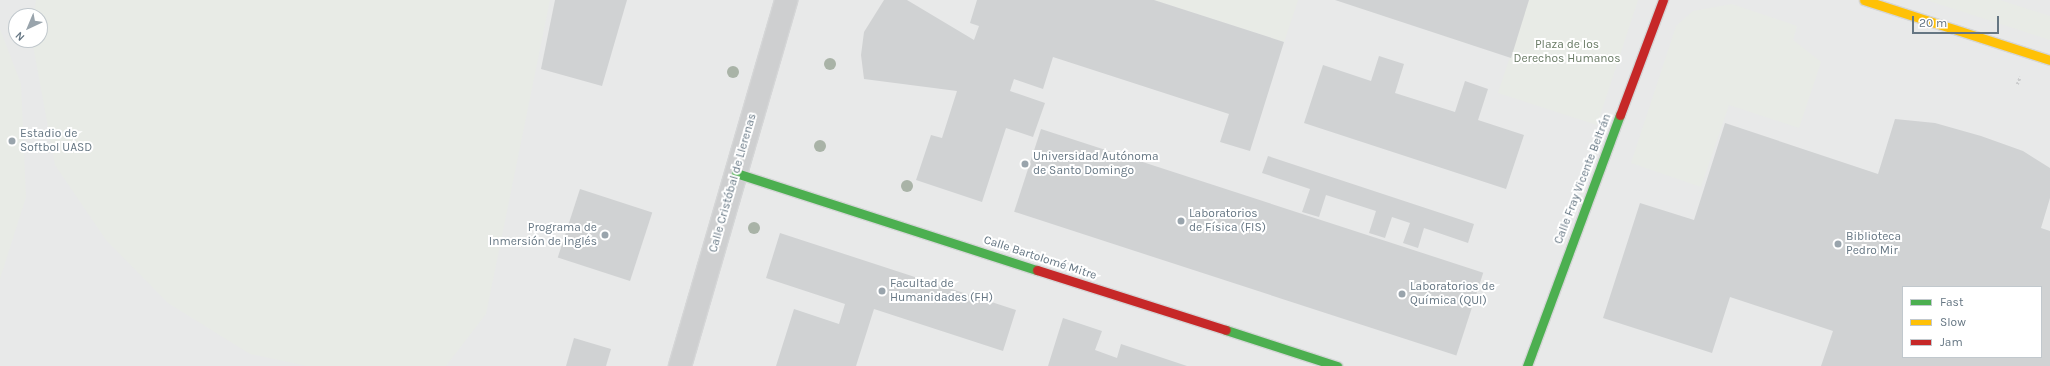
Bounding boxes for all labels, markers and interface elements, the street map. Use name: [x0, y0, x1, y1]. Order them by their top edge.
north arrow: [8, 8, 48, 48]
scale bar: [1914, 8, 2001, 34]
text: 20 m: [1919, 16, 1947, 30]
text: N: [13, 29, 27, 44]
park label: Plaza de los Derechos Humanos: [1514, 38, 1620, 66]
street label: Calle Cristóbal de Llerenas: [706, 112, 760, 254]
street label: Calle Fray Vicente Beltrán: [1551, 112, 1615, 246]
place label: Estadio de Softbol UASD: [20, 127, 92, 155]
marker: Estadio de Softbol UASD: [7, 136, 17, 146]
place label: Universidad Autónoma de Santo Domingo: [1033, 150, 1159, 178]
marker: Universidad Autónoma de Santo Domingo: [1020, 159, 1030, 169]
place label: Laboratorios de Física (FIS): [1189, 207, 1266, 235]
marker: Laboratorios de Física (FIS): [1176, 216, 1186, 226]
place label: Programa de Inmersión de Inglés: [489, 221, 597, 249]
marker: Programa de Inmersión de Inglés: [600, 230, 610, 240]
place label: Biblioteca Pedro Mir: [1846, 230, 1901, 258]
street label: Calle Bartolomé Mitre: [982, 233, 1098, 283]
marker: Biblioteca Pedro Mir: [1833, 239, 1843, 249]
place label: Facultad de Humanidades (FH): [890, 277, 993, 305]
place label: Laboratorios de Química (QUI): [1410, 280, 1495, 308]
marker: Facultad de Humanidades (FH): [877, 286, 887, 296]
legend: [1902, 286, 2042, 358]
marker: Laboratorios de Química (QUI): [1397, 289, 1407, 299]
text: Fast: [1940, 295, 1963, 309]
text: Slow: [1940, 315, 1966, 329]
text: Jam: [1940, 335, 1963, 349]

